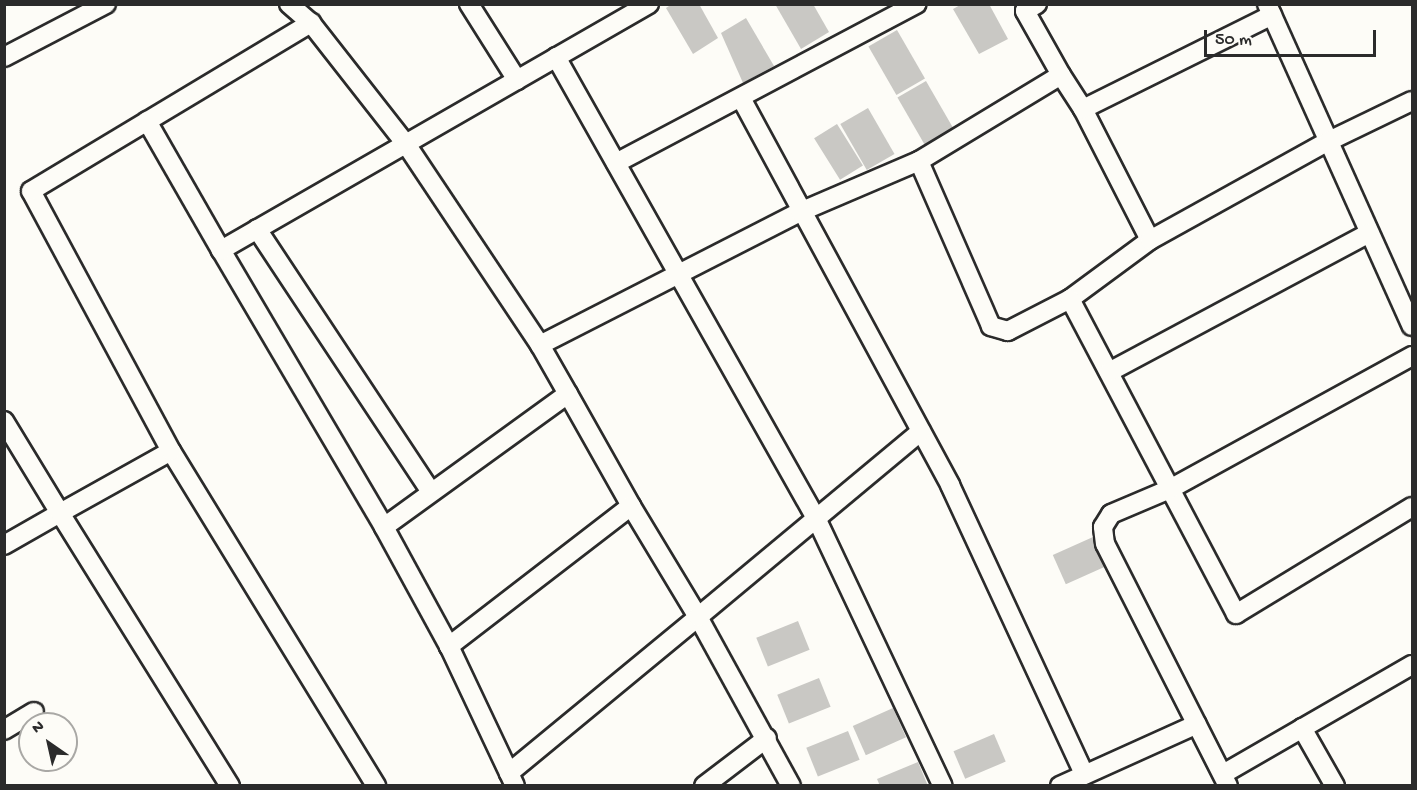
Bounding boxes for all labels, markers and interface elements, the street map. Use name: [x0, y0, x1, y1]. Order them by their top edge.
scale bar: [1207, 18, 1380, 56]
text: 50 m: [1215, 30, 1252, 51]
north arrow: [18, 712, 78, 772]
text: N: [29, 718, 48, 739]

